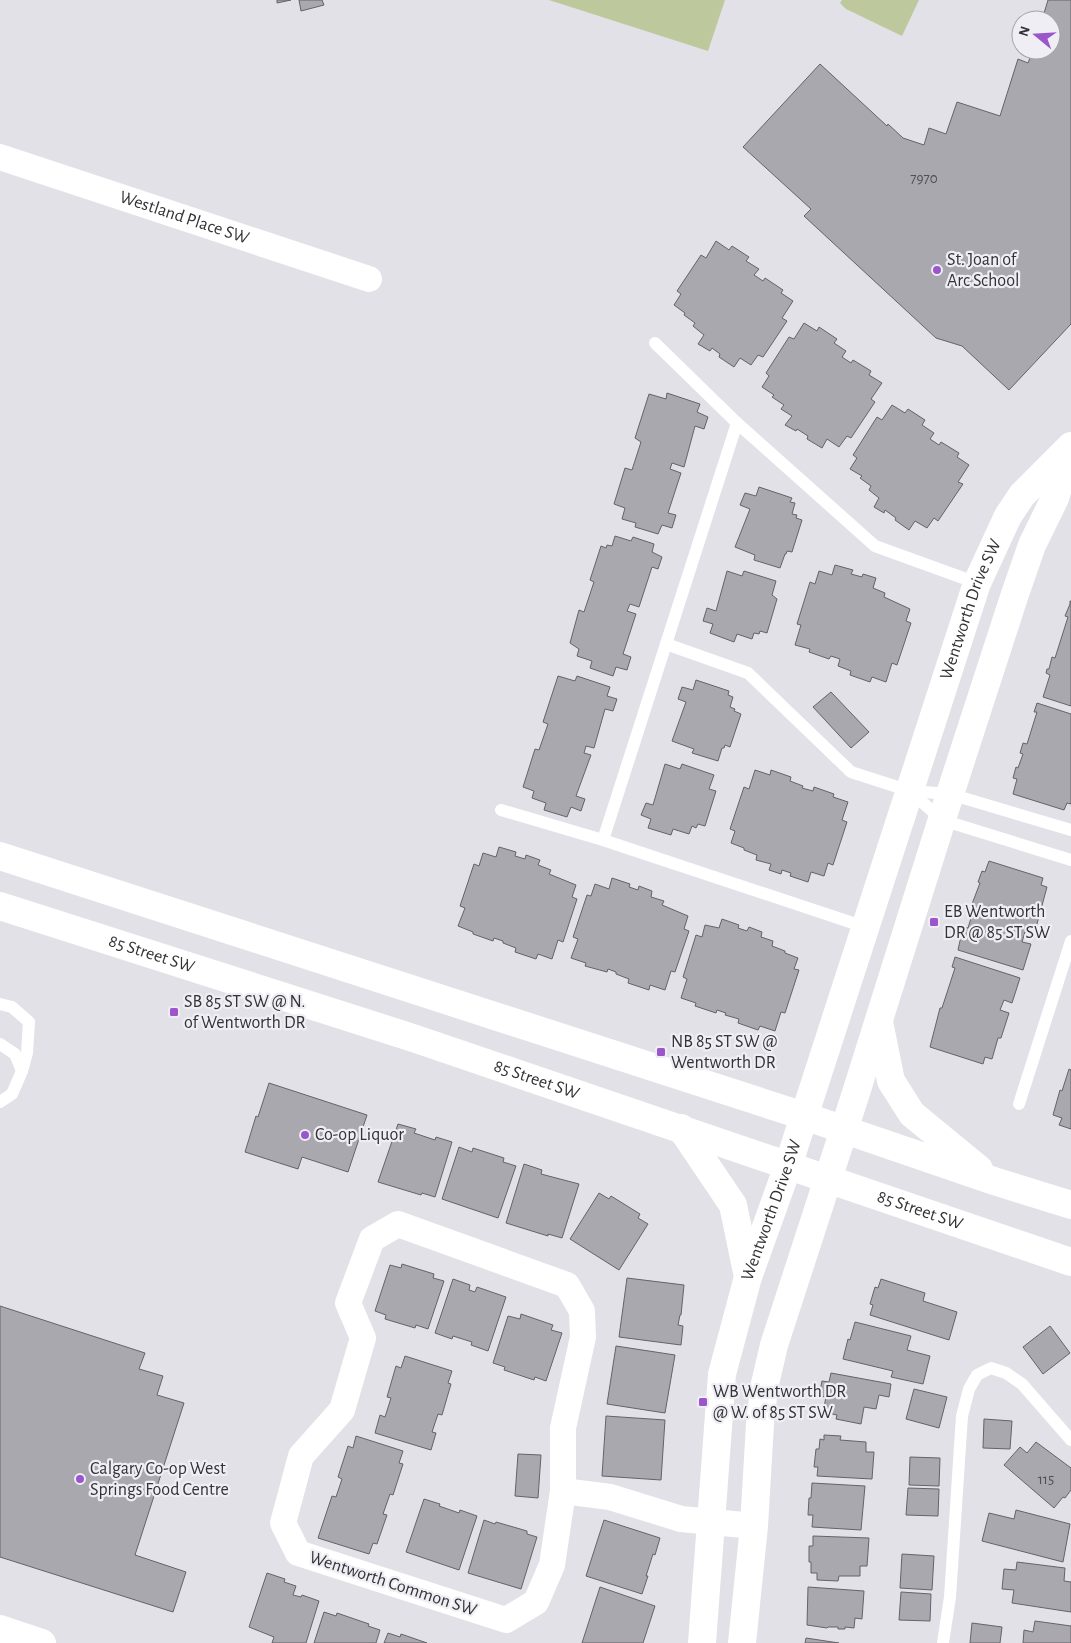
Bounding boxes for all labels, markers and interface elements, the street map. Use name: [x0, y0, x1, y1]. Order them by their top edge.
north arrow: [1011, 10, 1061, 60]
text: N: [1016, 24, 1033, 38]
house number: 7970: [910, 171, 938, 186]
street label: Westland Place SW: [117, 188, 251, 248]
place label: St. Joan of Arc School: [947, 251, 1019, 290]
marker: St. Joan of Arc School: [931, 264, 943, 276]
street label: Wentworth Drive SW: [937, 536, 1005, 682]
place label: EB Wentworth DR @ 85 ST SW: [944, 903, 1050, 942]
marker: EB Wentworth DR @ 85 ST SW: [928, 916, 940, 928]
street label: 85 Street SW: [106, 932, 197, 977]
place label: SB 85 ST SW @ N. of Wentworth DR: [184, 993, 306, 1032]
marker: SB 85 ST SW @ N. of Wentworth DR: [168, 1006, 180, 1018]
place label: NB 85 ST SW @ Wentworth DR: [671, 1033, 777, 1072]
marker: NB 85 ST SW @ Wentworth DR: [655, 1046, 667, 1058]
street label: 85 Street SW: [491, 1057, 582, 1103]
place label: Co-op Liquor: [315, 1126, 404, 1144]
marker: Co-op Liquor: [299, 1129, 311, 1141]
street label: Wentworth Drive SW: [738, 1138, 805, 1283]
street label: 85 Street SW: [875, 1188, 965, 1233]
place label: WB Wentworth DR @ W. of 85 ST SW: [713, 1383, 846, 1422]
marker: WB Wentworth DR @ W. of 85 ST SW: [697, 1396, 709, 1408]
place label: Calgary Co-op West Springs Food Centre: [90, 1460, 229, 1499]
house number: 115: [1038, 1472, 1054, 1487]
marker: Calgary Co-op West Springs Food Centre: [74, 1473, 86, 1485]
street label: Wentworth Common SW: [307, 1548, 479, 1620]

